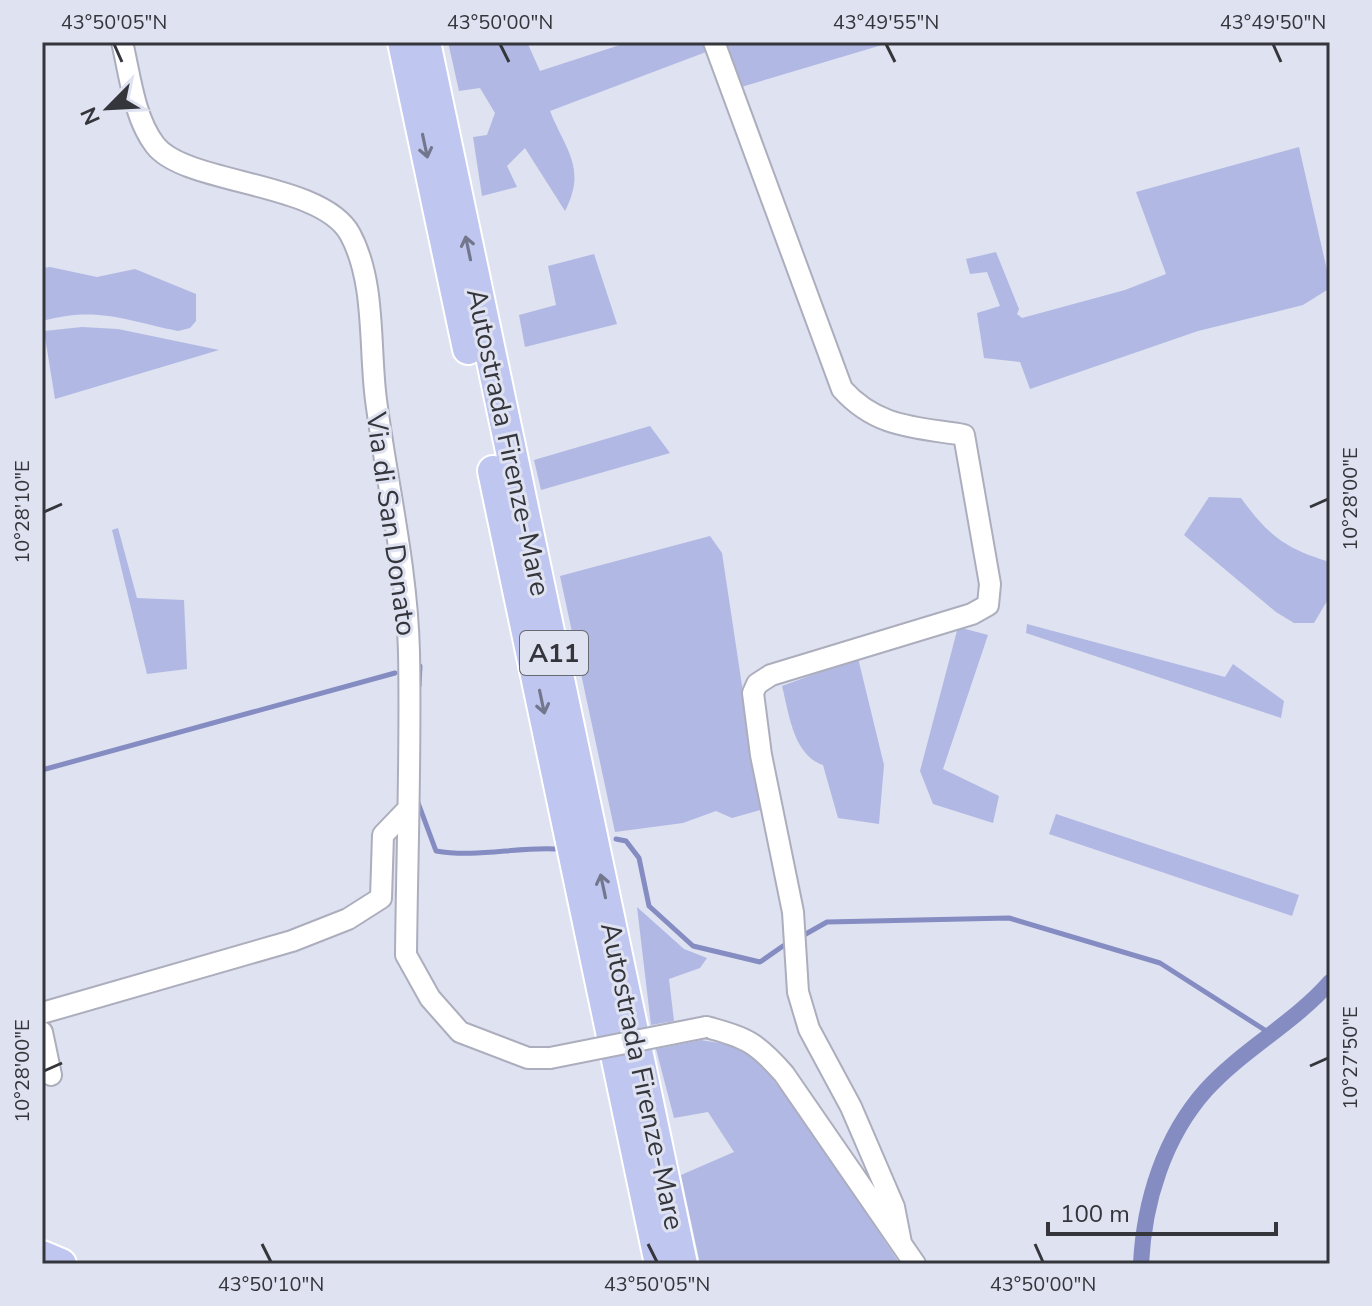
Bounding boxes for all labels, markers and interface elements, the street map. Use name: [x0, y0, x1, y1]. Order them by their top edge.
text: 43°50'05"N: [61, 9, 167, 36]
text: 43°50'00"N: [447, 9, 553, 36]
text: 43°49'55"N: [833, 9, 939, 36]
text: 43°49'50"N: [1220, 9, 1326, 36]
north arrow: [68, 68, 148, 148]
text: N: [74, 102, 108, 129]
one-way arrow: [419, 132, 434, 158]
one-way arrow: [460, 236, 475, 262]
street label: Autostrada Firenze-Mare: [457, 285, 559, 599]
street label: Via di San Donato: [356, 409, 426, 638]
text: 10°28'00"E: [1337, 447, 1364, 551]
text: 10°28'10"E: [9, 460, 36, 564]
road number: A11: [520, 631, 588, 675]
one-way arrow: [535, 688, 550, 714]
one-way arrow: [595, 874, 610, 900]
street label: Autostrada Firenze-Mare: [591, 919, 693, 1233]
text: 10°27'50"E: [1337, 1006, 1364, 1110]
text: 10°28'00"E: [9, 1019, 36, 1123]
scale bar: [1048, 1186, 1276, 1236]
text: 100 m: [1060, 1198, 1130, 1230]
text: 43°50'10"N: [218, 1271, 324, 1298]
text: 43°50'05"N: [604, 1271, 710, 1298]
text: 43°50'00"N: [990, 1271, 1096, 1298]

